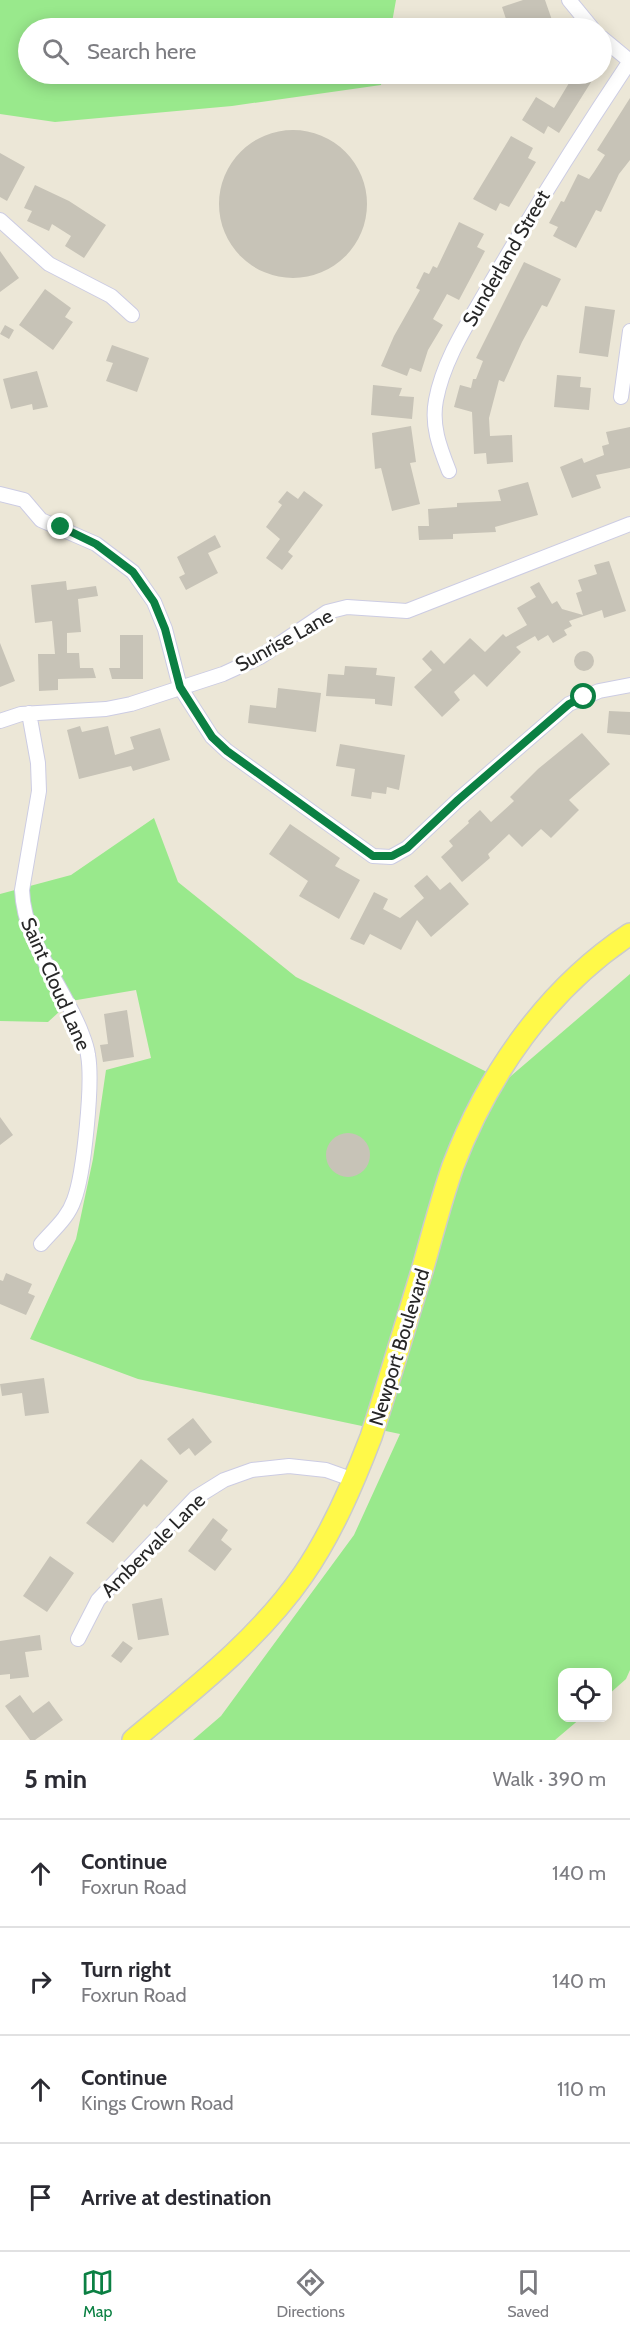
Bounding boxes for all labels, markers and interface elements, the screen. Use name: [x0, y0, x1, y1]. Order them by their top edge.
search box: [18, 18, 612, 84]
icon: search: [39, 35, 72, 68]
text: Search here: [87, 38, 196, 65]
street label: Sunderland Street: [457, 185, 555, 330]
route end: [47, 513, 73, 539]
street label: Sunrise Lane: [231, 603, 337, 677]
route start: [570, 683, 596, 709]
street label: Saint Cloud Lane: [16, 914, 96, 1054]
street label: Newport Boulevard: [364, 1266, 434, 1428]
street label: Ambervale Lane: [96, 1488, 210, 1602]
map controls: [558, 1668, 612, 1722]
button: locate: [558, 1668, 612, 1722]
text: 5 min: [24, 1763, 87, 1795]
text: Walk · 390 m: [493, 1767, 606, 1791]
text: Continue: [81, 1848, 167, 1875]
icon: ahead: [24, 1857, 57, 1890]
text: 140 m: [552, 1861, 606, 1885]
text: Foxrun Road: [81, 1875, 187, 1899]
text: Turn right: [81, 1956, 171, 1983]
icon: right: [24, 1965, 57, 1998]
text: 140 m: [552, 1969, 606, 1993]
text: Foxrun Road: [81, 1983, 187, 2007]
text: Continue: [81, 2064, 167, 2091]
icon: ahead: [24, 2073, 57, 2106]
text: 110 m: [557, 2077, 606, 2101]
text: Kings Crown Road: [81, 2091, 234, 2115]
icon: arrive: [24, 2181, 57, 2214]
text: Arrive at destination: [81, 2184, 271, 2211]
tab: Map: [81, 2266, 114, 2321]
tab: Directions: [277, 2266, 345, 2321]
tab: Saved: [507, 2266, 549, 2321]

